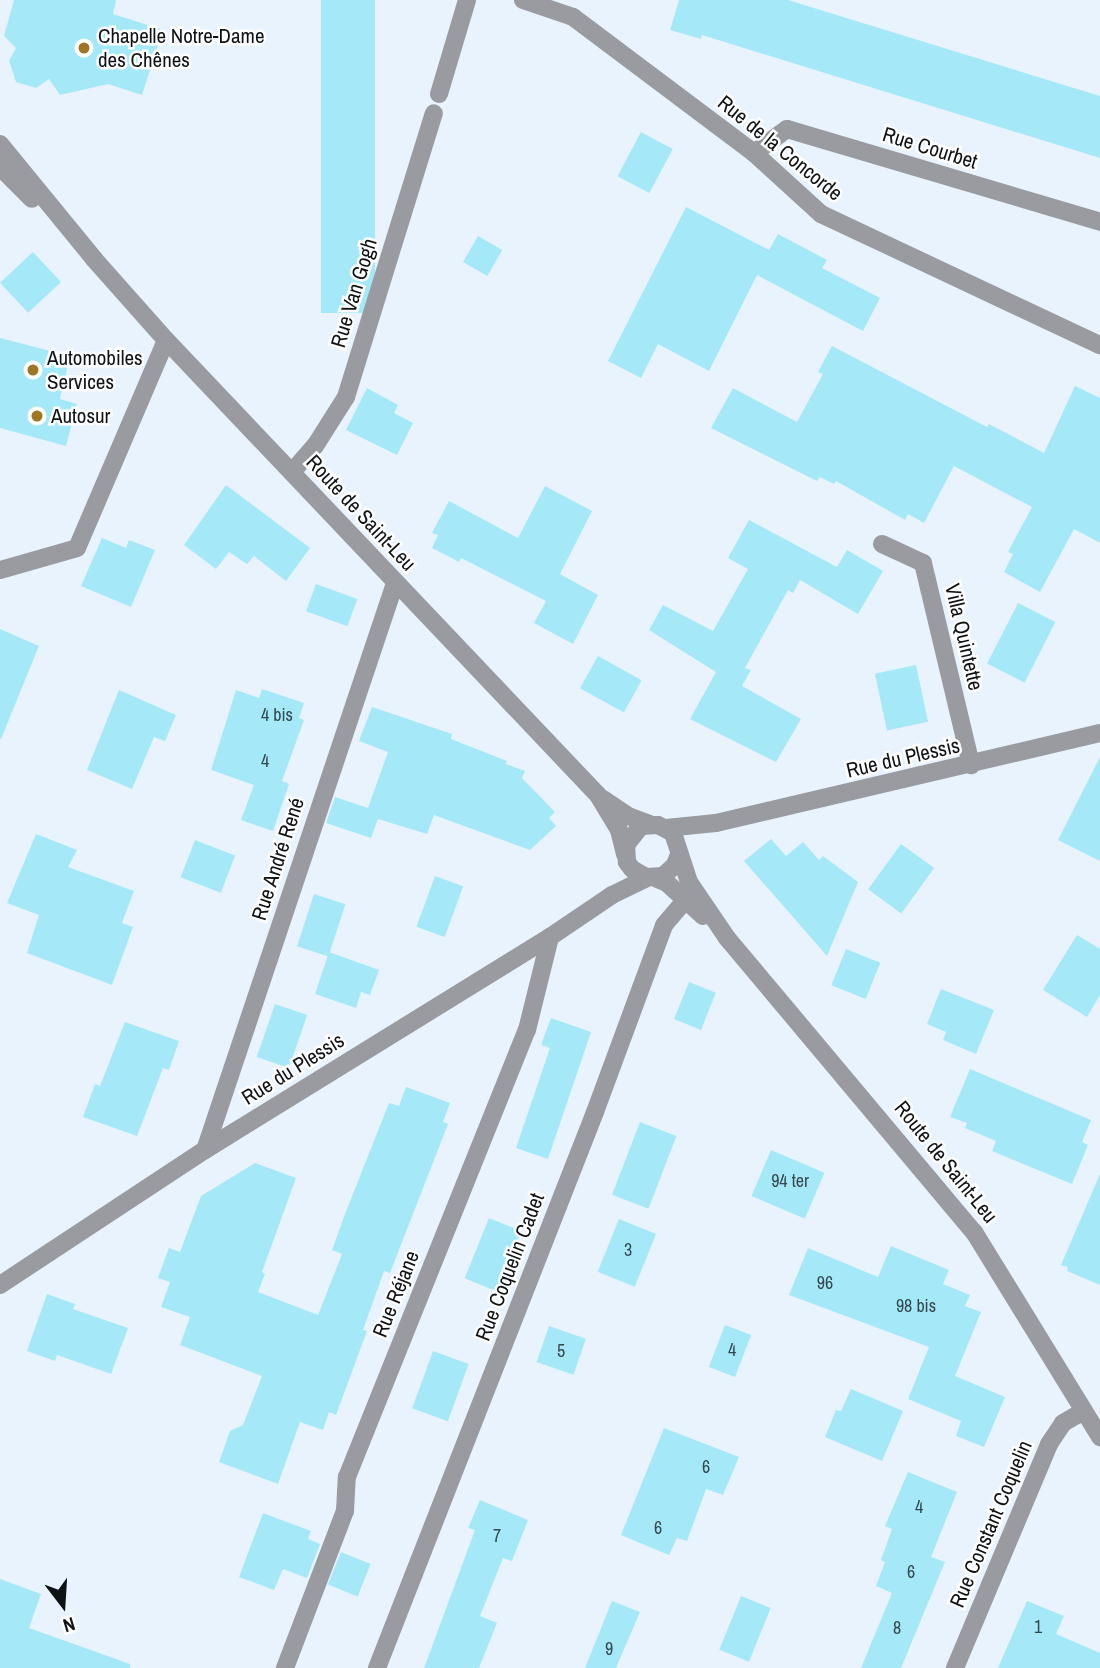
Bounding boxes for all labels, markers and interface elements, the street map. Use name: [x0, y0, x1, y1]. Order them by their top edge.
place label: Chapelle Notre-Dame des Chênes: [98, 23, 265, 73]
marker: Chapelle Notre-Dame des Chênes: [76, 40, 92, 56]
street label: Rue de la Concorde: [713, 90, 847, 206]
street label: Rue Courbet: [880, 122, 980, 174]
street label: Rue Van Gogh: [325, 235, 383, 351]
place label: Automobiles Services: [47, 345, 143, 395]
marker: Automobiles Services: [25, 362, 41, 378]
place label: Autosur: [51, 403, 110, 429]
marker: Autosur: [29, 408, 45, 424]
street label: Route de Saint-Leu: [301, 450, 421, 576]
street label: Villa Quintette: [939, 581, 989, 693]
house number: 4 bis: [261, 704, 293, 726]
street label: Rue du Plessis: [844, 733, 962, 783]
house number: 4: [261, 750, 269, 772]
street label: Rue André René: [246, 794, 310, 924]
street label: Rue du Plessis: [237, 1028, 349, 1110]
street label: Route de Saint-Leu: [889, 1096, 1003, 1228]
house number: 94 ter: [771, 1170, 809, 1192]
street label: Rue Coquelin Cadet: [470, 1190, 550, 1344]
house number: 3: [624, 1239, 632, 1261]
street label: Rue Réjane: [367, 1247, 425, 1341]
house number: 96: [817, 1272, 833, 1294]
house number: 98 bis: [896, 1295, 936, 1317]
house number: 4: [728, 1339, 736, 1361]
house number: 5: [557, 1340, 565, 1362]
street label: Rue Constant Coquelin: [944, 1437, 1038, 1611]
house number: 6: [702, 1456, 710, 1478]
house number: 4: [915, 1496, 923, 1518]
house number: 6: [654, 1517, 662, 1539]
house number: 7: [493, 1525, 501, 1547]
house number: 6: [907, 1561, 915, 1583]
north arrow: [28, 1570, 98, 1640]
text: N: [60, 1611, 78, 1639]
house number: 1: [1034, 1616, 1042, 1638]
house number: 8: [893, 1617, 901, 1639]
house number: 9: [605, 1638, 613, 1660]

